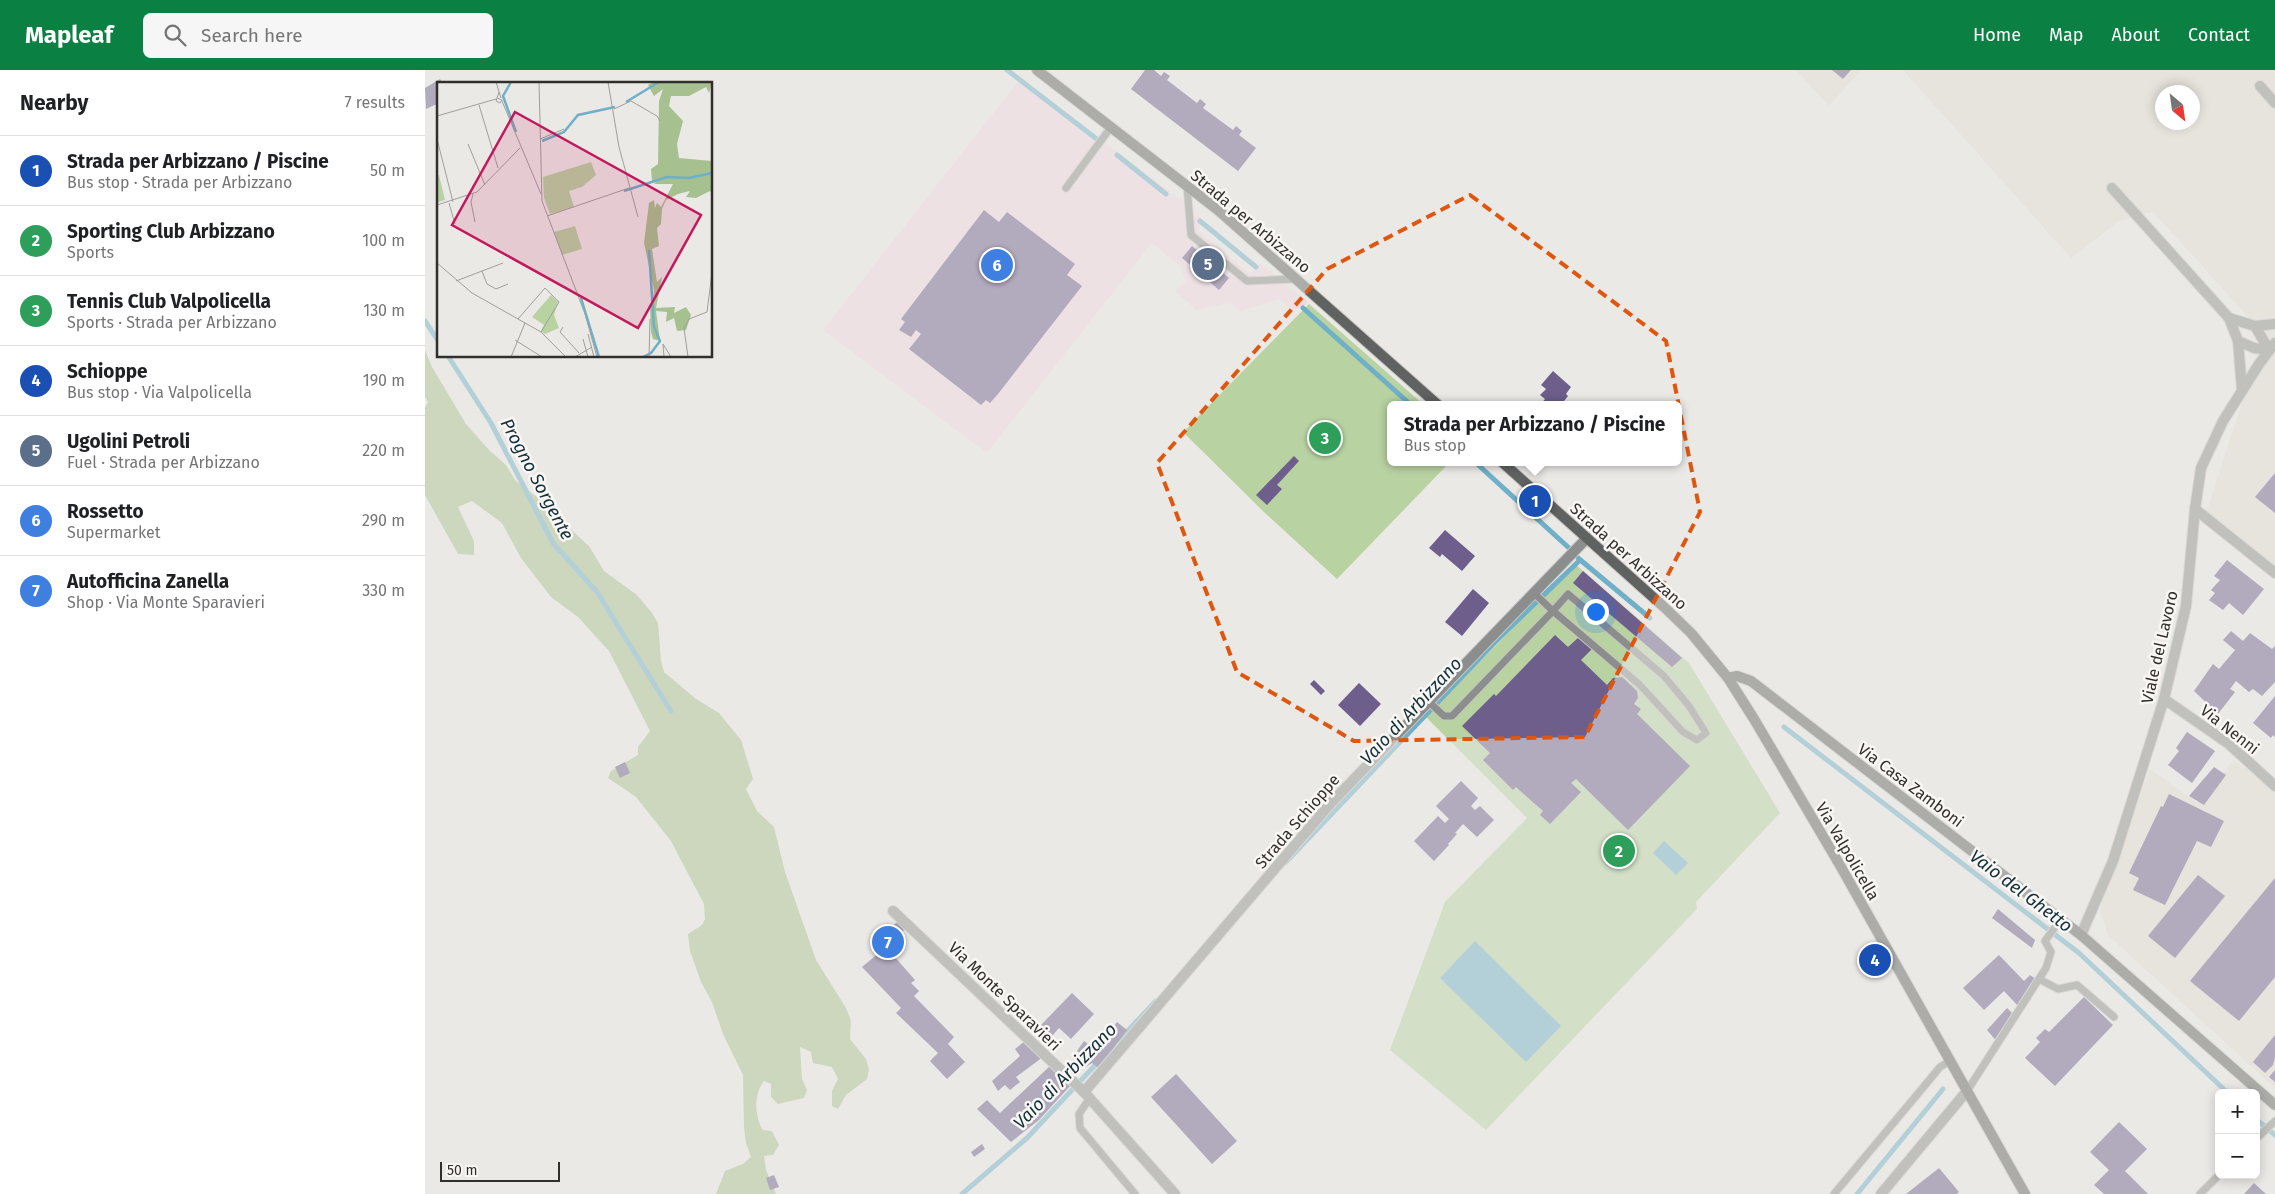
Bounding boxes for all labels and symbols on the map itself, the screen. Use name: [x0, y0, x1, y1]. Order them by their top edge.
inset map: [437, 82, 713, 358]
north arrow: [2155, 85, 2200, 130]
street label: Strada per Arbizzano: [1187, 166, 1314, 277]
pin: 5: [1192, 245, 1224, 283]
pin: 6: [981, 246, 1013, 284]
water label: Progno Sorgente: [496, 414, 578, 544]
pin: 3: [1309, 419, 1341, 457]
pin: 1: [1519, 482, 1551, 520]
street label: Strada per Arbizzano: [1566, 499, 1691, 614]
street label: Viale del Lavoro: [2137, 589, 2182, 705]
your location: [1583, 599, 1609, 625]
water label: Vaio di Arbizzano: [1356, 653, 1466, 769]
street label: Via Nenni: [2197, 701, 2263, 758]
street label: Via Casa Zamboni: [1854, 740, 1967, 831]
street label: Strada Schioppe: [1251, 770, 1343, 872]
street label: Via Valpolicella: [1812, 799, 1883, 904]
pin: 2: [1603, 832, 1635, 870]
water label: Vaio del Ghetto: [1965, 845, 2077, 937]
pin: 7: [872, 923, 904, 961]
street label: Via Monte Sparavieri: [945, 938, 1065, 1055]
pin: 4: [1859, 941, 1891, 979]
water label: Vaio di Arbizzano: [1009, 1018, 1121, 1134]
scale bar: [440, 1159, 560, 1182]

